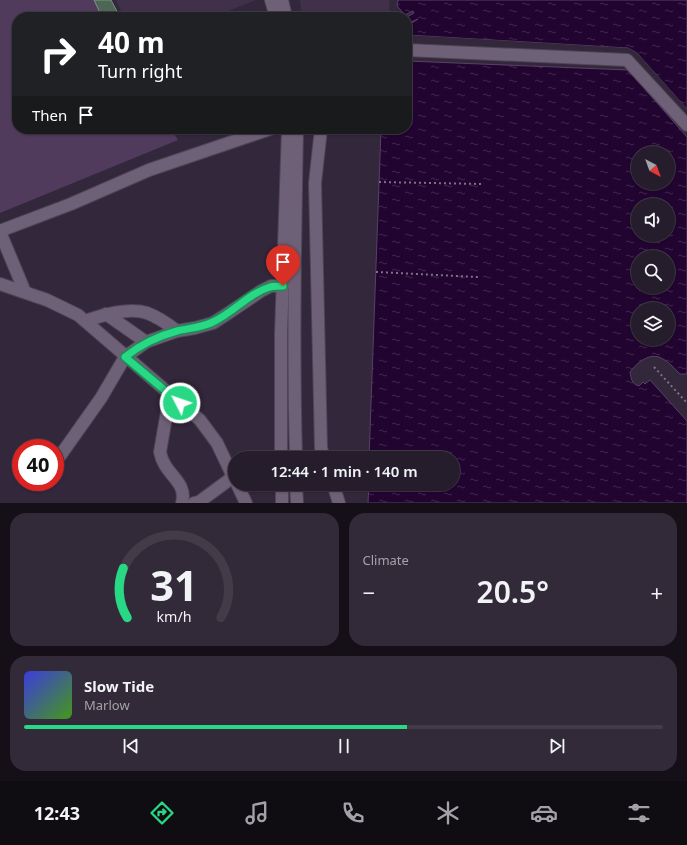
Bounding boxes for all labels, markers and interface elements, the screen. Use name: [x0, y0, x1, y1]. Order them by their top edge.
text: 40 m: [98, 23, 165, 61]
icon: right: [32, 28, 84, 80]
text: Turn right: [98, 59, 182, 83]
icon: arrive: [75, 104, 97, 126]
text: Then: [32, 105, 67, 125]
north arrow: [631, 146, 675, 190]
map controls: [631, 146, 675, 346]
button: sound: [631, 198, 675, 242]
pin: [266, 245, 300, 286]
button: search: [631, 250, 675, 294]
icon: arrive: [272, 251, 294, 273]
button: layers: [631, 302, 675, 346]
position arrow: [159, 382, 201, 424]
speed limit sign: 40: [12, 439, 64, 491]
text: 12:44 · 1 min · 140 m: [270, 461, 418, 481]
text: Climate: [363, 551, 409, 569]
text: 31: [150, 556, 198, 612]
text: 20.5°: [476, 571, 549, 612]
text: −: [363, 577, 375, 607]
text: +: [650, 577, 663, 607]
text: km/h: [157, 606, 192, 625]
text: Slow Tide: [84, 676, 154, 696]
text: Marlow: [84, 696, 130, 714]
icon: previous: [120, 735, 142, 757]
icon: pause: [333, 735, 355, 757]
icon: next: [546, 735, 568, 757]
icon: directions: [148, 799, 176, 827]
icon: music: [243, 799, 271, 827]
icon: phone: [339, 799, 367, 827]
icon: climate: [434, 799, 462, 827]
icon: car: [530, 799, 558, 827]
icon: filters: [625, 799, 653, 827]
text: 12:43: [34, 801, 80, 825]

